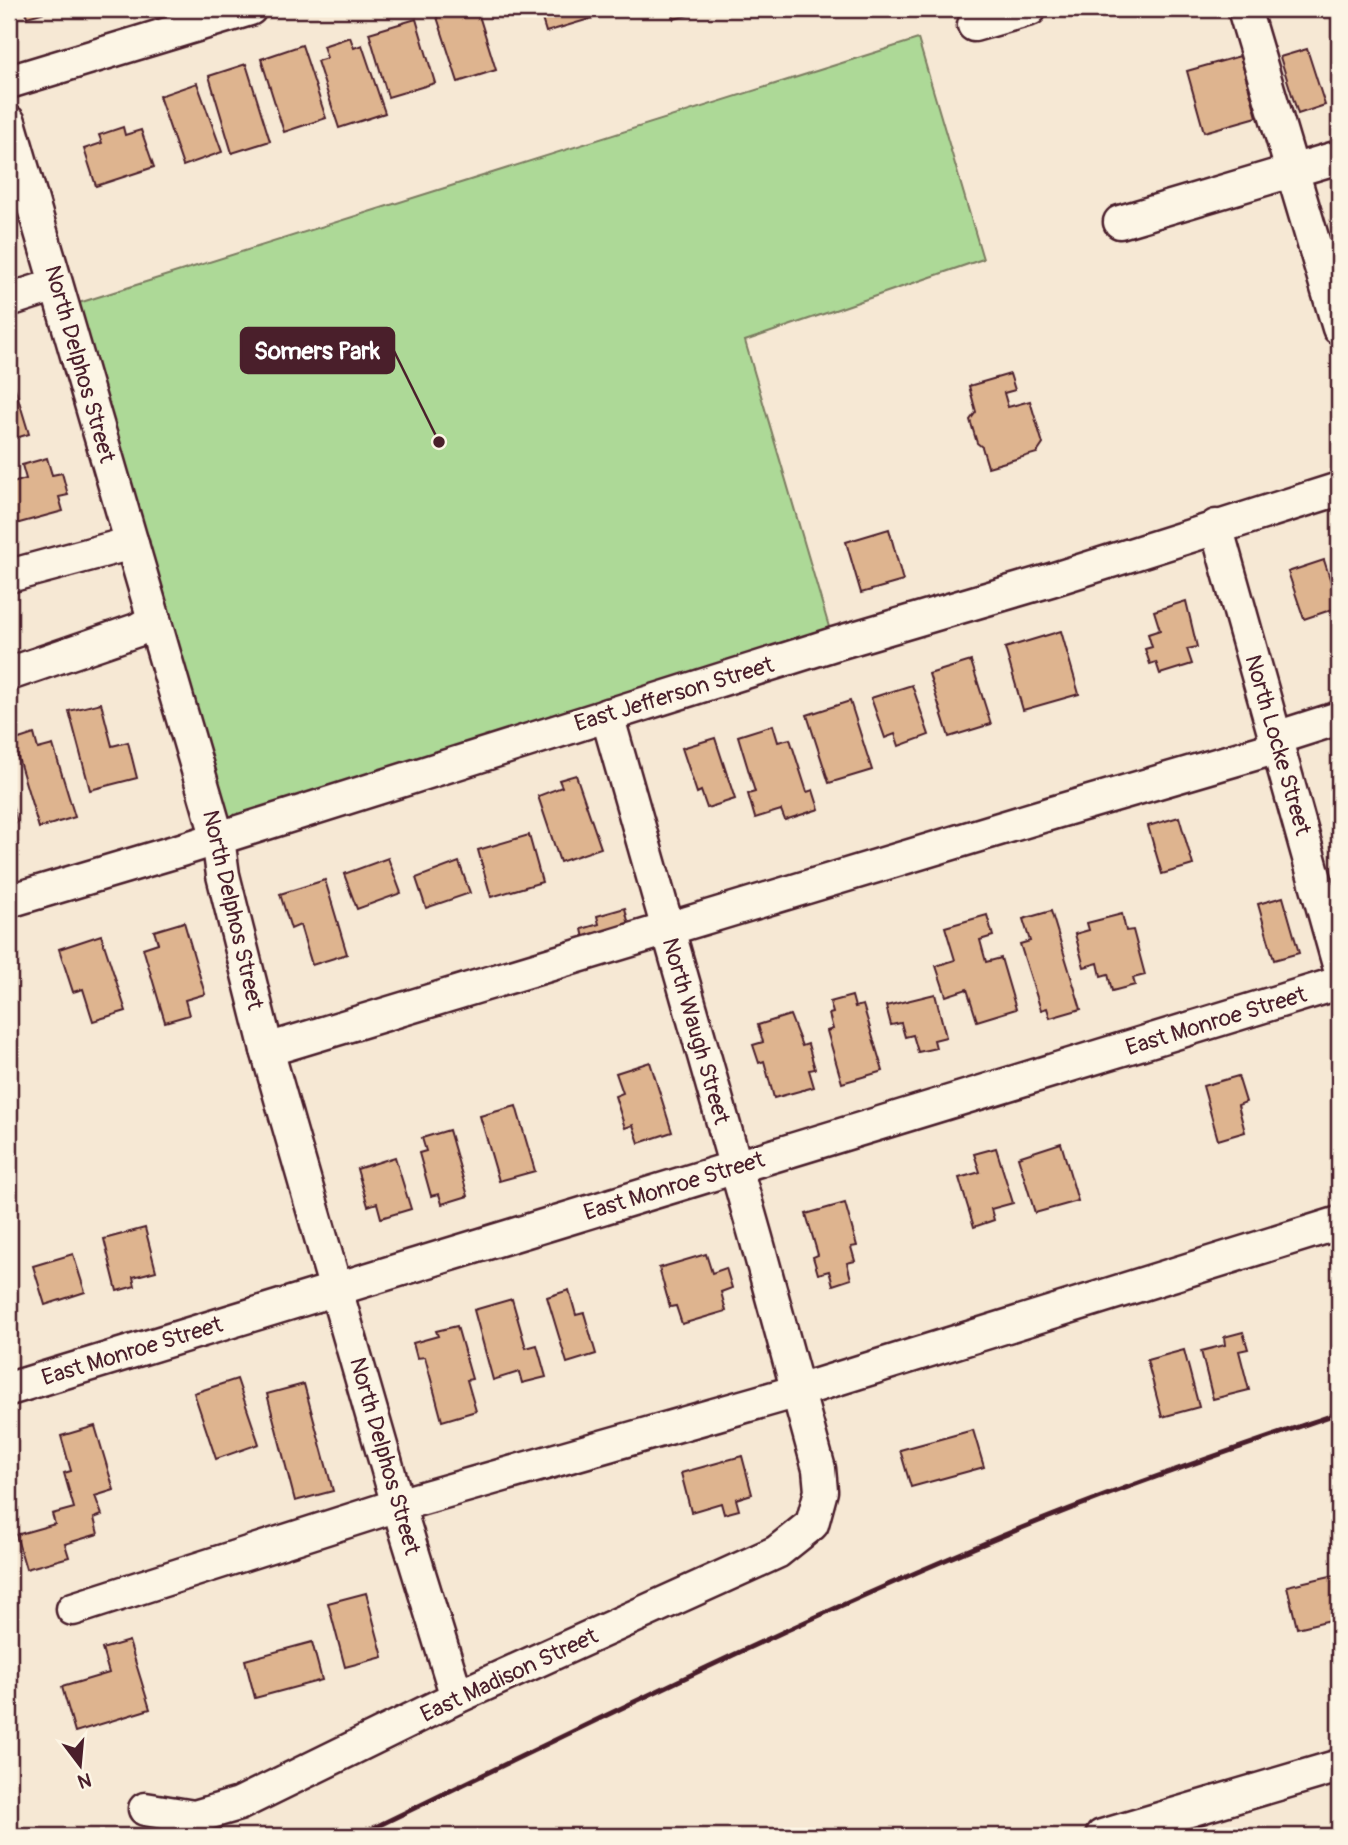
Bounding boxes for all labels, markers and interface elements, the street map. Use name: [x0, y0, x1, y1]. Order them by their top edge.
street label: North Delphos Street: [38, 262, 122, 467]
callout: Somers Park: [241, 328, 394, 373]
text: Somers Park: [254, 337, 381, 366]
street label: East Jefferson Street: [571, 650, 778, 738]
street label: North Locke Street: [1238, 651, 1318, 839]
street label: North Delphos Street: [196, 807, 270, 1013]
street label: North Waugh Street: [656, 934, 737, 1128]
street label: East Monroe Street: [1122, 979, 1311, 1062]
street label: East Monroe Street: [580, 1144, 769, 1227]
street label: East Monroe Street: [38, 1309, 227, 1392]
street label: North Delphos Street: [343, 1354, 427, 1559]
street label: East Madison Street: [416, 1621, 603, 1729]
north arrow: [46, 1730, 116, 1800]
text: N: [75, 1767, 94, 1794]

